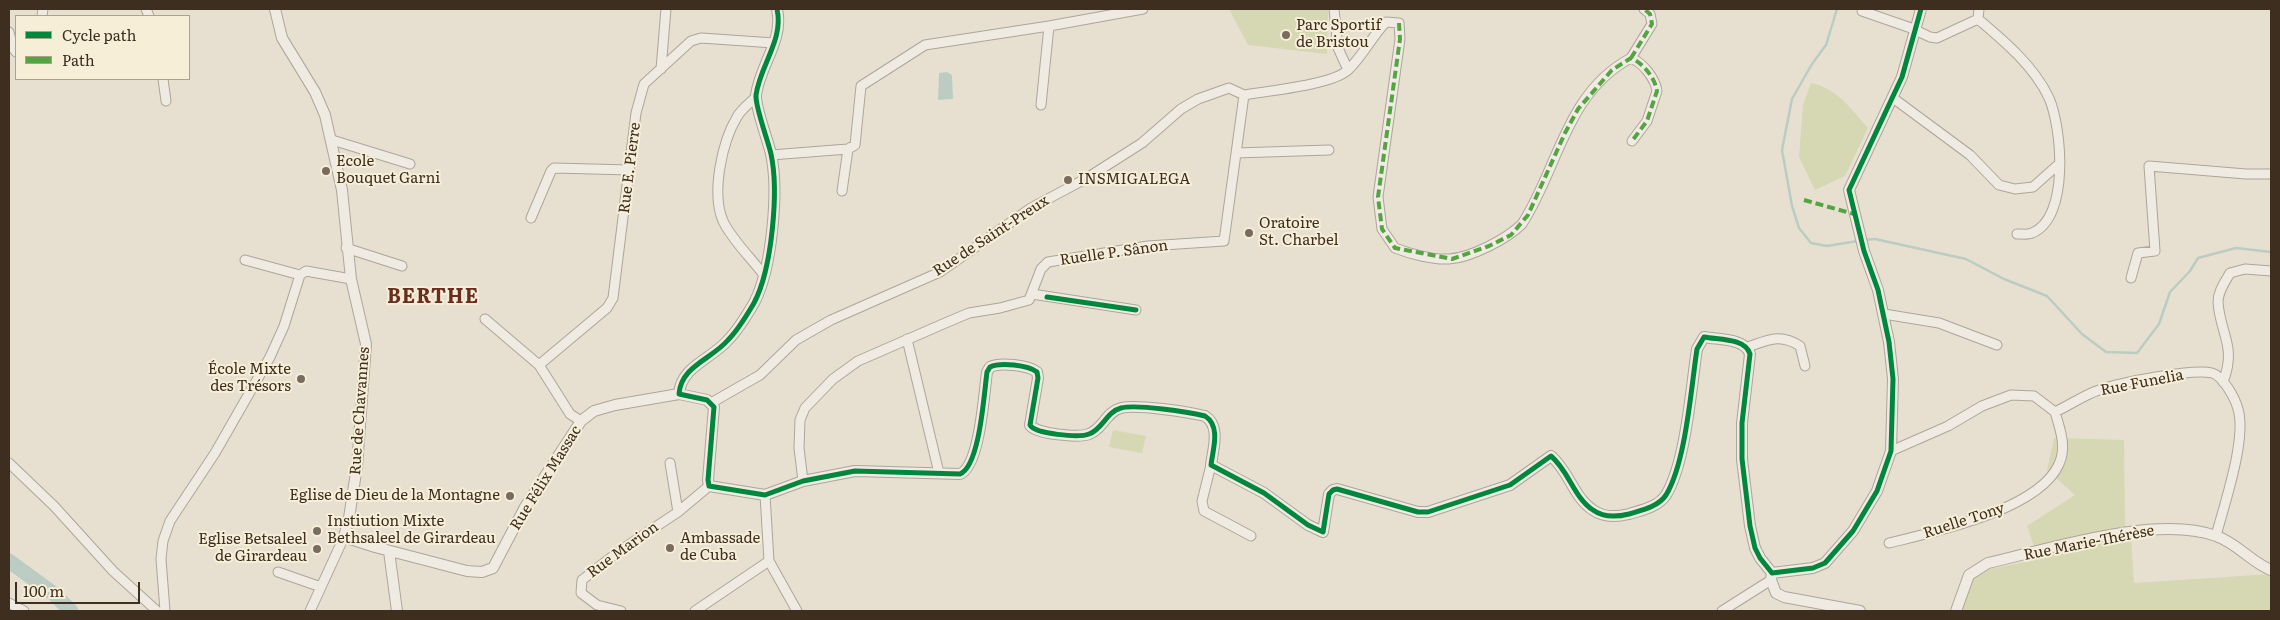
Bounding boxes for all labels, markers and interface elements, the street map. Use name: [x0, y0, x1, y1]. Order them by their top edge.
legend: [15, 15, 190, 80]
place label: Parc Sportif de Bristou: [1296, 17, 1381, 52]
text: Cycle path: [62, 23, 136, 46]
marker: Parc Sportif de Bristou: [1280, 29, 1292, 41]
text: Path: [62, 48, 95, 71]
street label: Rue E. Pierre: [615, 121, 645, 215]
place label: Ecole Bouquet Garni: [336, 153, 440, 188]
marker: Ecole Bouquet Garni: [320, 165, 332, 177]
place label: INSMIGALEGA: [1078, 171, 1190, 189]
marker: INSMIGALEGA: [1062, 174, 1074, 186]
street label: Rue de Saint-Preux: [930, 192, 1052, 280]
place label: Oratoire St. Charbel: [1259, 215, 1339, 250]
marker: Oratoire St. Charbel: [1243, 227, 1255, 239]
street label: Ruelle P. Sânon: [1059, 236, 1169, 270]
district label: BERTHE: [386, 285, 480, 309]
street label: Rue de Chavannes: [347, 346, 373, 476]
place label: École Mixte des Trésors: [208, 361, 291, 396]
street label: Rue Funelia: [2099, 366, 2185, 400]
marker: École Mixte des Trésors: [295, 373, 307, 385]
street label: Rue Félix Massac: [507, 422, 585, 534]
place label: Eglise de Dieu de la Montagne: [289, 487, 500, 505]
marker: Eglise de Dieu de la Montagne: [504, 490, 516, 502]
street label: Ruelle Tony: [1921, 499, 2007, 543]
place label: Instiution Mixte Bethsaleel de Girardeau: [327, 513, 495, 548]
street label: Rue Marion: [584, 518, 662, 582]
street label: Rue Marie-Thérèse: [2022, 522, 2156, 564]
marker: Instiution Mixte Bethsaleel de Girardeau: [311, 525, 323, 537]
place label: Ambassade de Cuba: [680, 530, 760, 565]
place label: Eglise Betsaleel de Girardeau: [198, 531, 307, 566]
marker: Ambassade de Cuba: [664, 542, 676, 554]
marker: Eglise Betsaleel de Girardeau: [311, 543, 323, 555]
scale bar: [18, 572, 142, 604]
text: 100 m: [23, 579, 64, 602]

